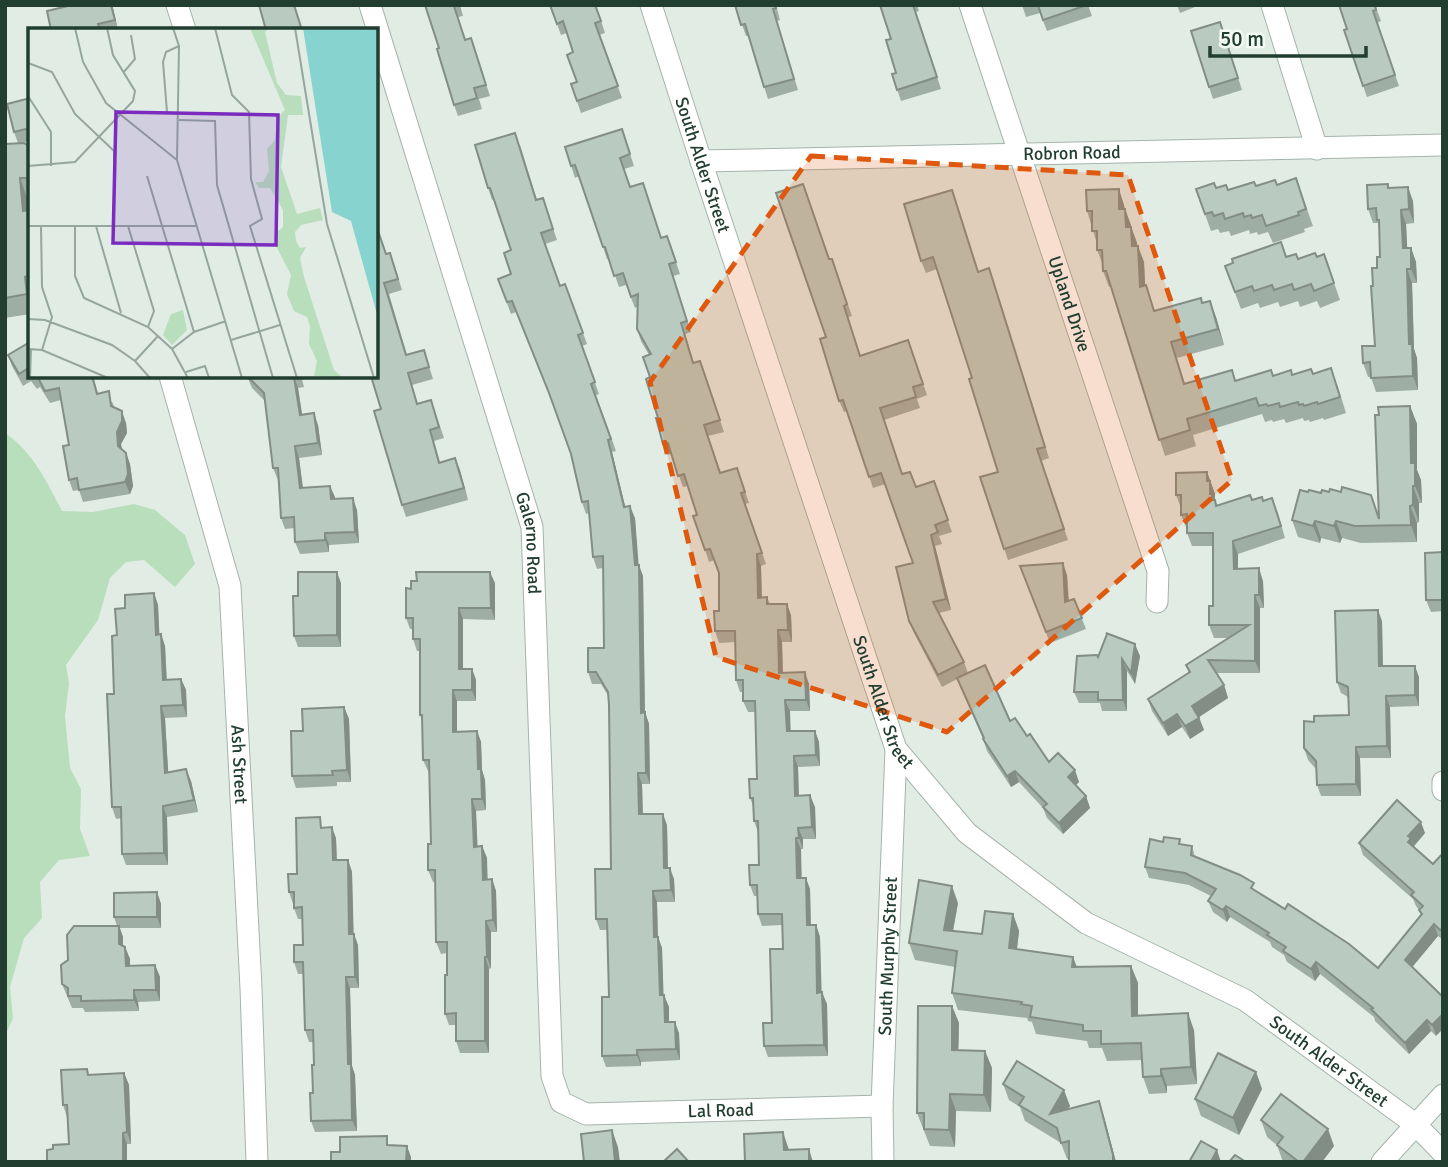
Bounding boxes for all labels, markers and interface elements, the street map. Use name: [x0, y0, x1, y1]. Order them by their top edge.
scale bar: [1210, 14, 1366, 58]
text: 50 m: [1220, 26, 1264, 52]
inset map: [28, 28, 378, 378]
street label: South Alder Street: [670, 94, 735, 236]
street label: Robron Road: [1023, 141, 1121, 165]
street label: Upland Drive: [1043, 253, 1095, 355]
street label: Galerno Road: [511, 489, 545, 594]
street label: South Alder Street: [848, 633, 919, 773]
street label: Ash Street: [226, 724, 252, 805]
street label: South Murphy Street: [874, 876, 902, 1036]
street label: South Alder Street: [1265, 1011, 1393, 1112]
street label: Lal Road: [687, 1098, 754, 1122]

